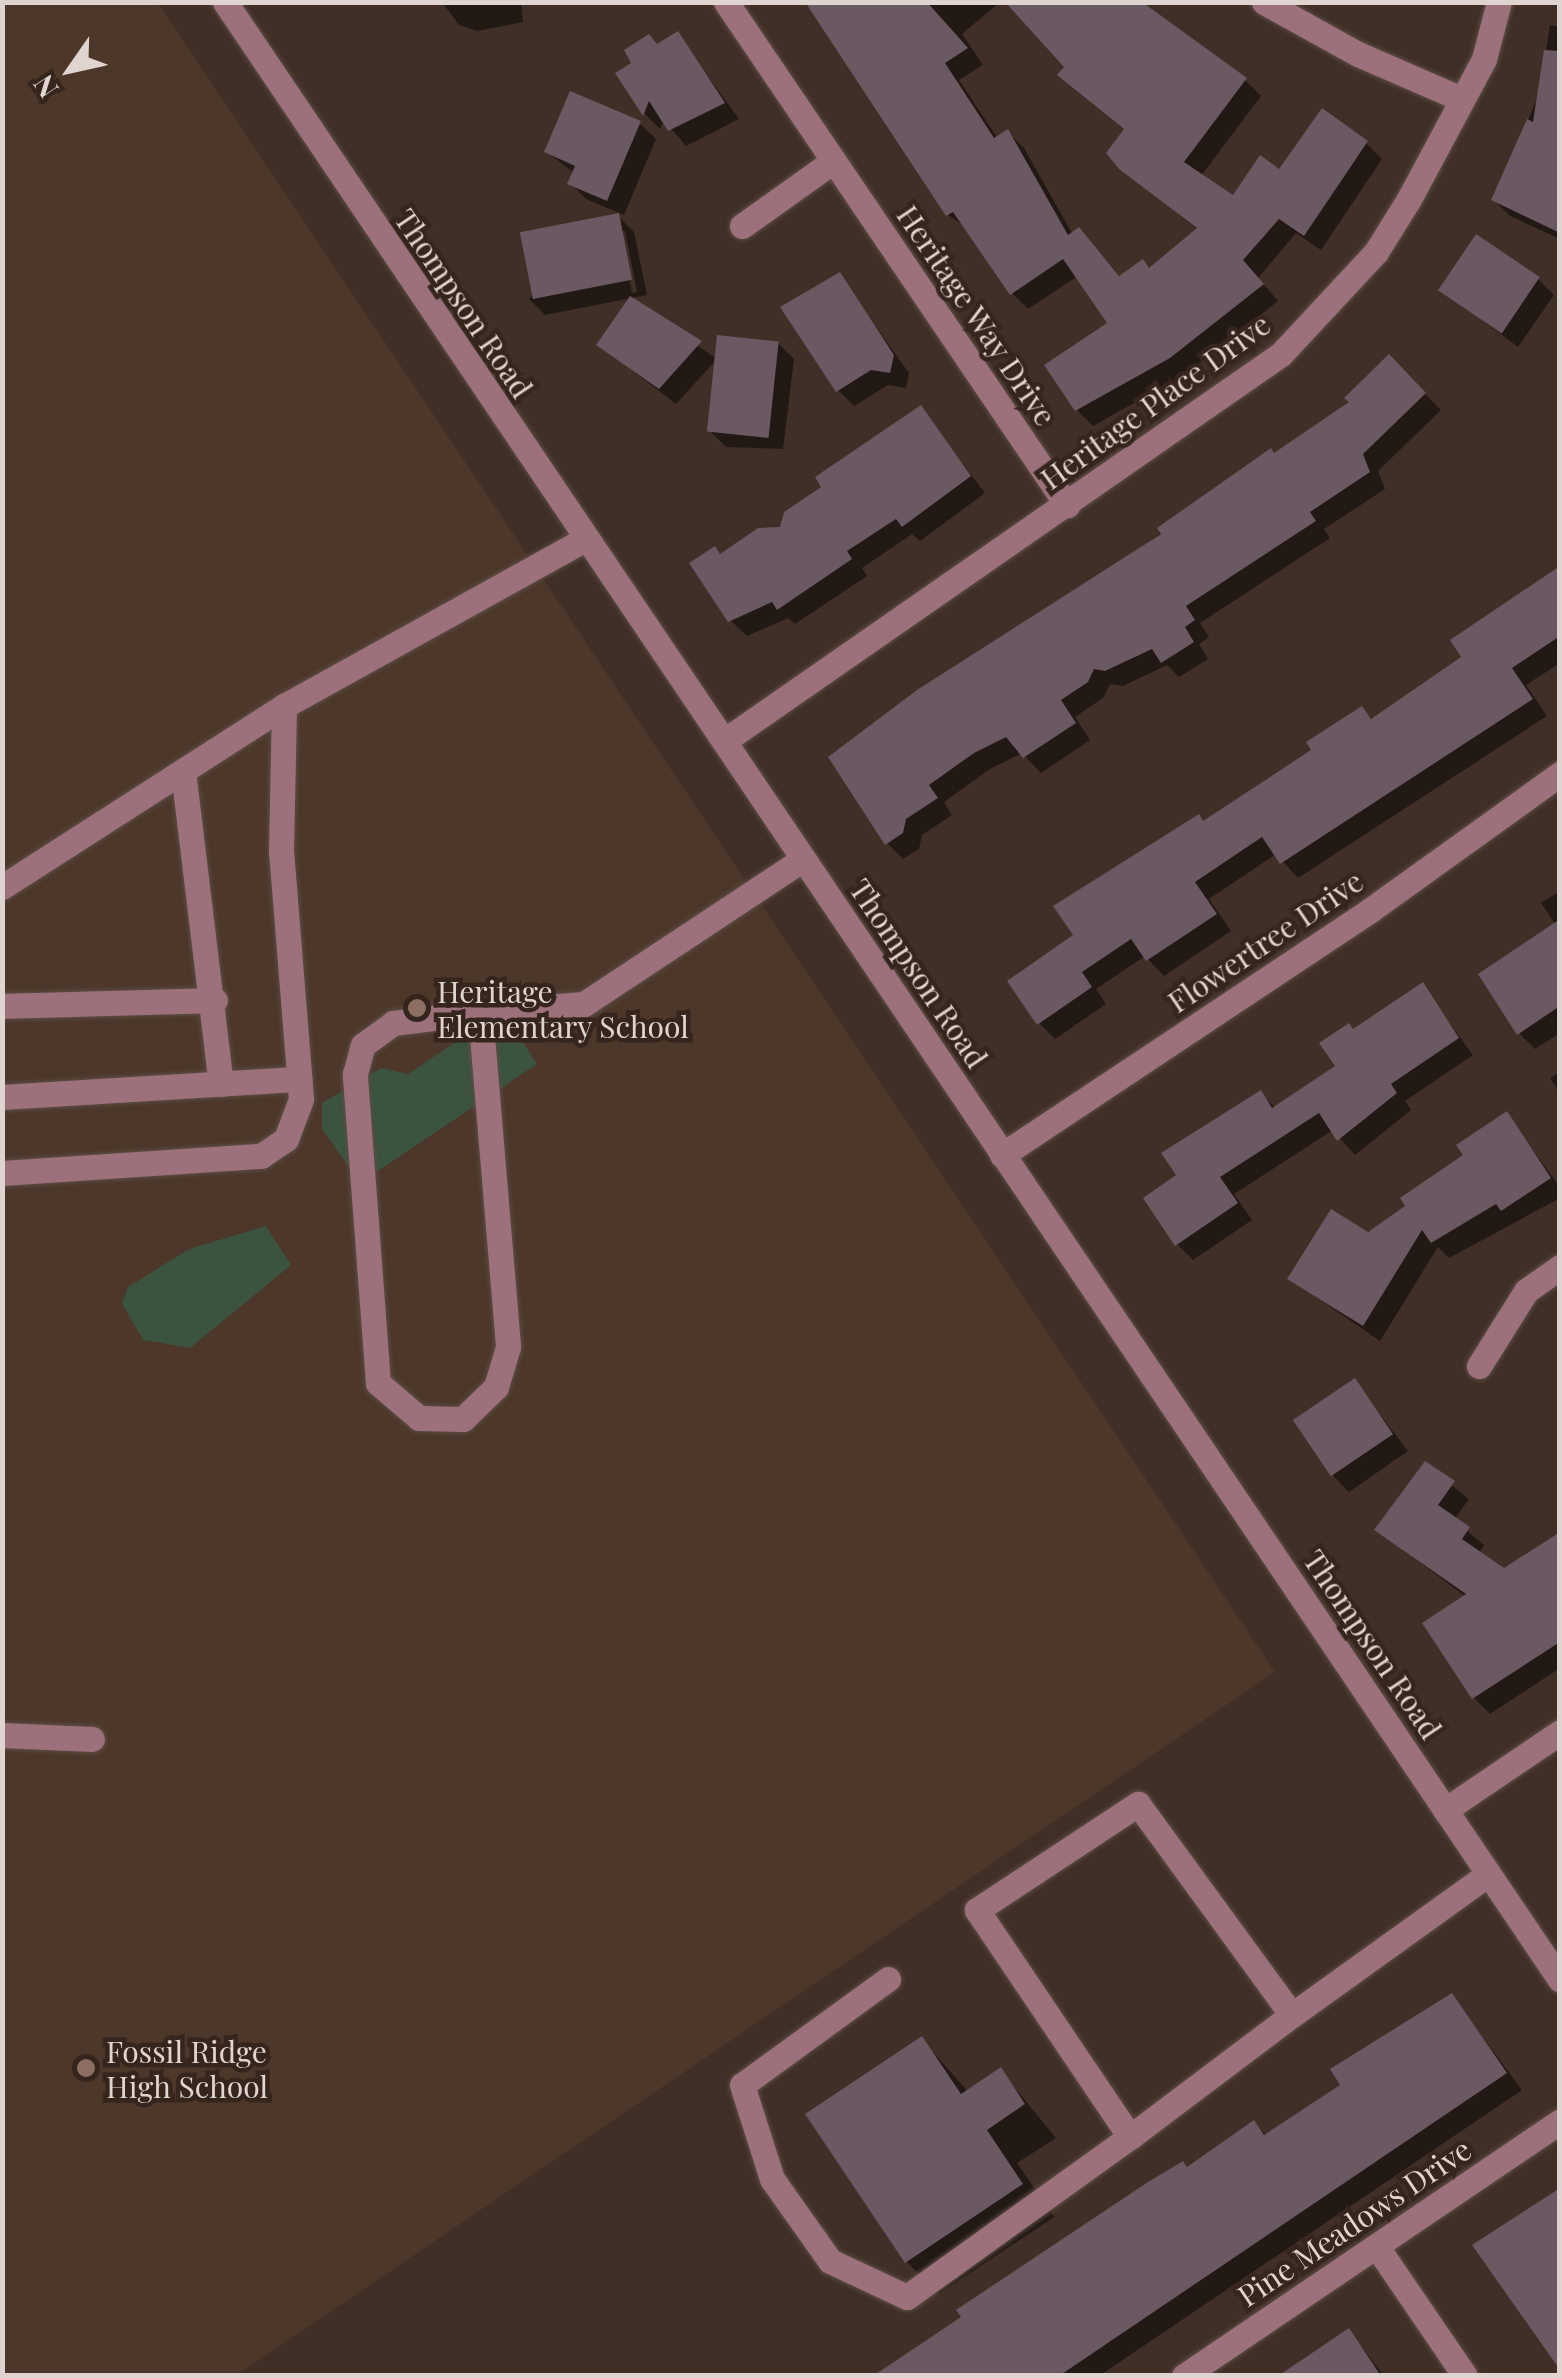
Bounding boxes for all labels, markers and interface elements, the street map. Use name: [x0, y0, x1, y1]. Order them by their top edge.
north arrow: [20, 20, 120, 120]
text: N: [24, 68, 66, 106]
street label: Heritage Way Drive: [889, 197, 1065, 433]
street label: Thompson Road: [388, 202, 540, 404]
street label: Heritage Place Drive: [1033, 306, 1277, 496]
street label: Flowertree Drive: [1161, 863, 1369, 1019]
street label: Thompson Road: [843, 872, 995, 1074]
place label: Heritage Elementary School: [437, 973, 690, 1044]
marker: Heritage Elementary School: [406, 997, 428, 1019]
street label: Thompson Road: [1297, 1543, 1449, 1745]
place label: Fossil Ridge High School: [106, 2033, 268, 2104]
marker: Fossil Ridge High School: [75, 2057, 97, 2079]
street label: Pine Meadows Drive: [1231, 2131, 1477, 2313]

